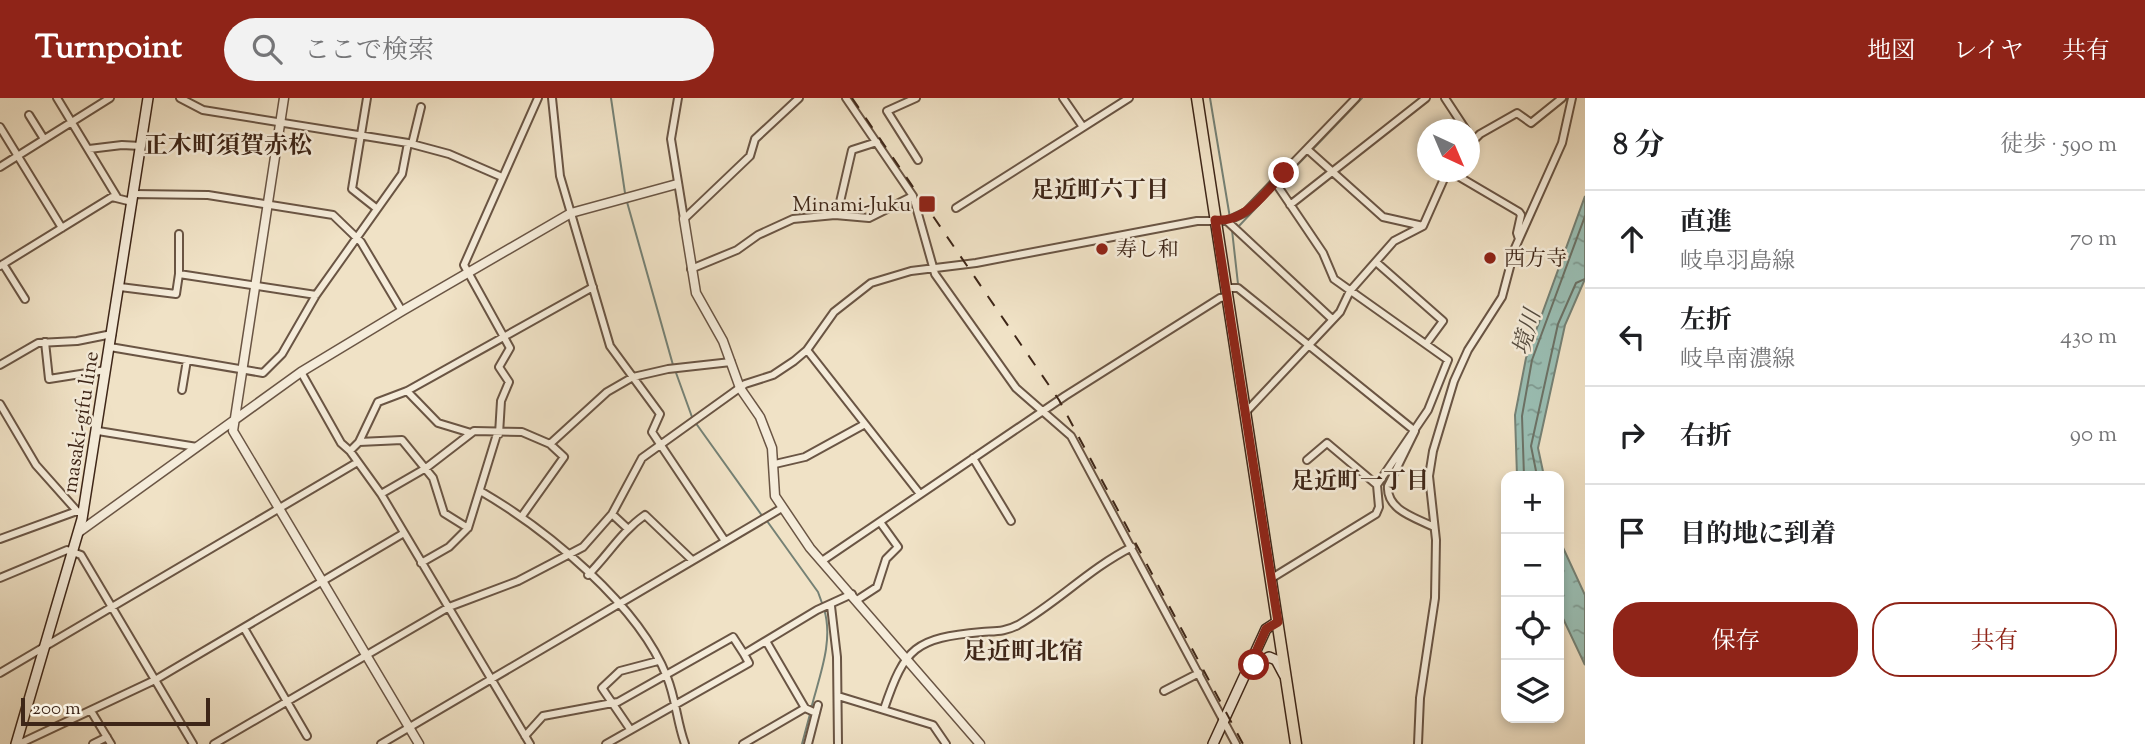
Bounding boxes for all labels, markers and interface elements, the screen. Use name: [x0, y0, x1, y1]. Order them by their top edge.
search box: [224, 18, 714, 81]
text: Turnpoint: [35, 25, 182, 73]
icon: search: [248, 30, 286, 68]
text: ここで検索: [304, 33, 434, 70]
text: 地図: [1867, 35, 1915, 69]
text: レイヤ: [1953, 35, 2024, 69]
text: 共有: [2062, 35, 2110, 69]
north arrow: [1417, 119, 1480, 182]
text: 8 分: [1613, 125, 1664, 168]
text: 徒歩 · 590 m: [2000, 129, 2117, 162]
district label: 正木町須賀赤松: [144, 130, 312, 164]
route end: [1268, 157, 1299, 188]
district label: 足近町六丁目: [1031, 175, 1169, 208]
place label: Minami-Juku: [793, 191, 911, 221]
marker: Minami-Juku: [917, 194, 937, 214]
text: 直進: [1680, 205, 1732, 242]
icon: ahead: [1613, 220, 1651, 258]
text: 70 m: [2070, 223, 2117, 256]
place label: 寿し和: [1116, 236, 1179, 266]
marker: 寿し和: [1094, 241, 1110, 257]
place label: 西方寺: [1504, 245, 1567, 275]
text: 岐阜羽島線: [1680, 246, 1795, 279]
marker: 西方寺: [1482, 250, 1498, 266]
water label: 境川: [1506, 303, 1551, 359]
text: 左折: [1680, 303, 1732, 340]
icon: left: [1613, 318, 1651, 356]
text: 430 m: [2060, 321, 2117, 354]
text: 岐阜南濃線: [1680, 344, 1795, 377]
street label: masaki-gifu line: [56, 349, 108, 495]
icon: right: [1613, 416, 1651, 454]
text: 右折: [1680, 419, 1732, 456]
text: 90 m: [2070, 419, 2117, 452]
district label: 足近町一丁目: [1291, 466, 1429, 499]
map controls: [1501, 471, 1564, 723]
button: +: [1501, 471, 1564, 534]
icon: arrive: [1613, 514, 1651, 552]
text: 目的地に到着: [1680, 517, 1836, 554]
button: −: [1501, 534, 1564, 597]
button: locate: [1501, 597, 1564, 660]
button: 保存: [1613, 602, 1858, 677]
button: 共有: [1872, 602, 2117, 677]
district label: 足近町北宿: [963, 636, 1083, 670]
route start: [1238, 649, 1269, 680]
button: layers: [1501, 660, 1564, 723]
scale bar: [21, 695, 210, 727]
text: 200 m: [32, 696, 81, 723]

